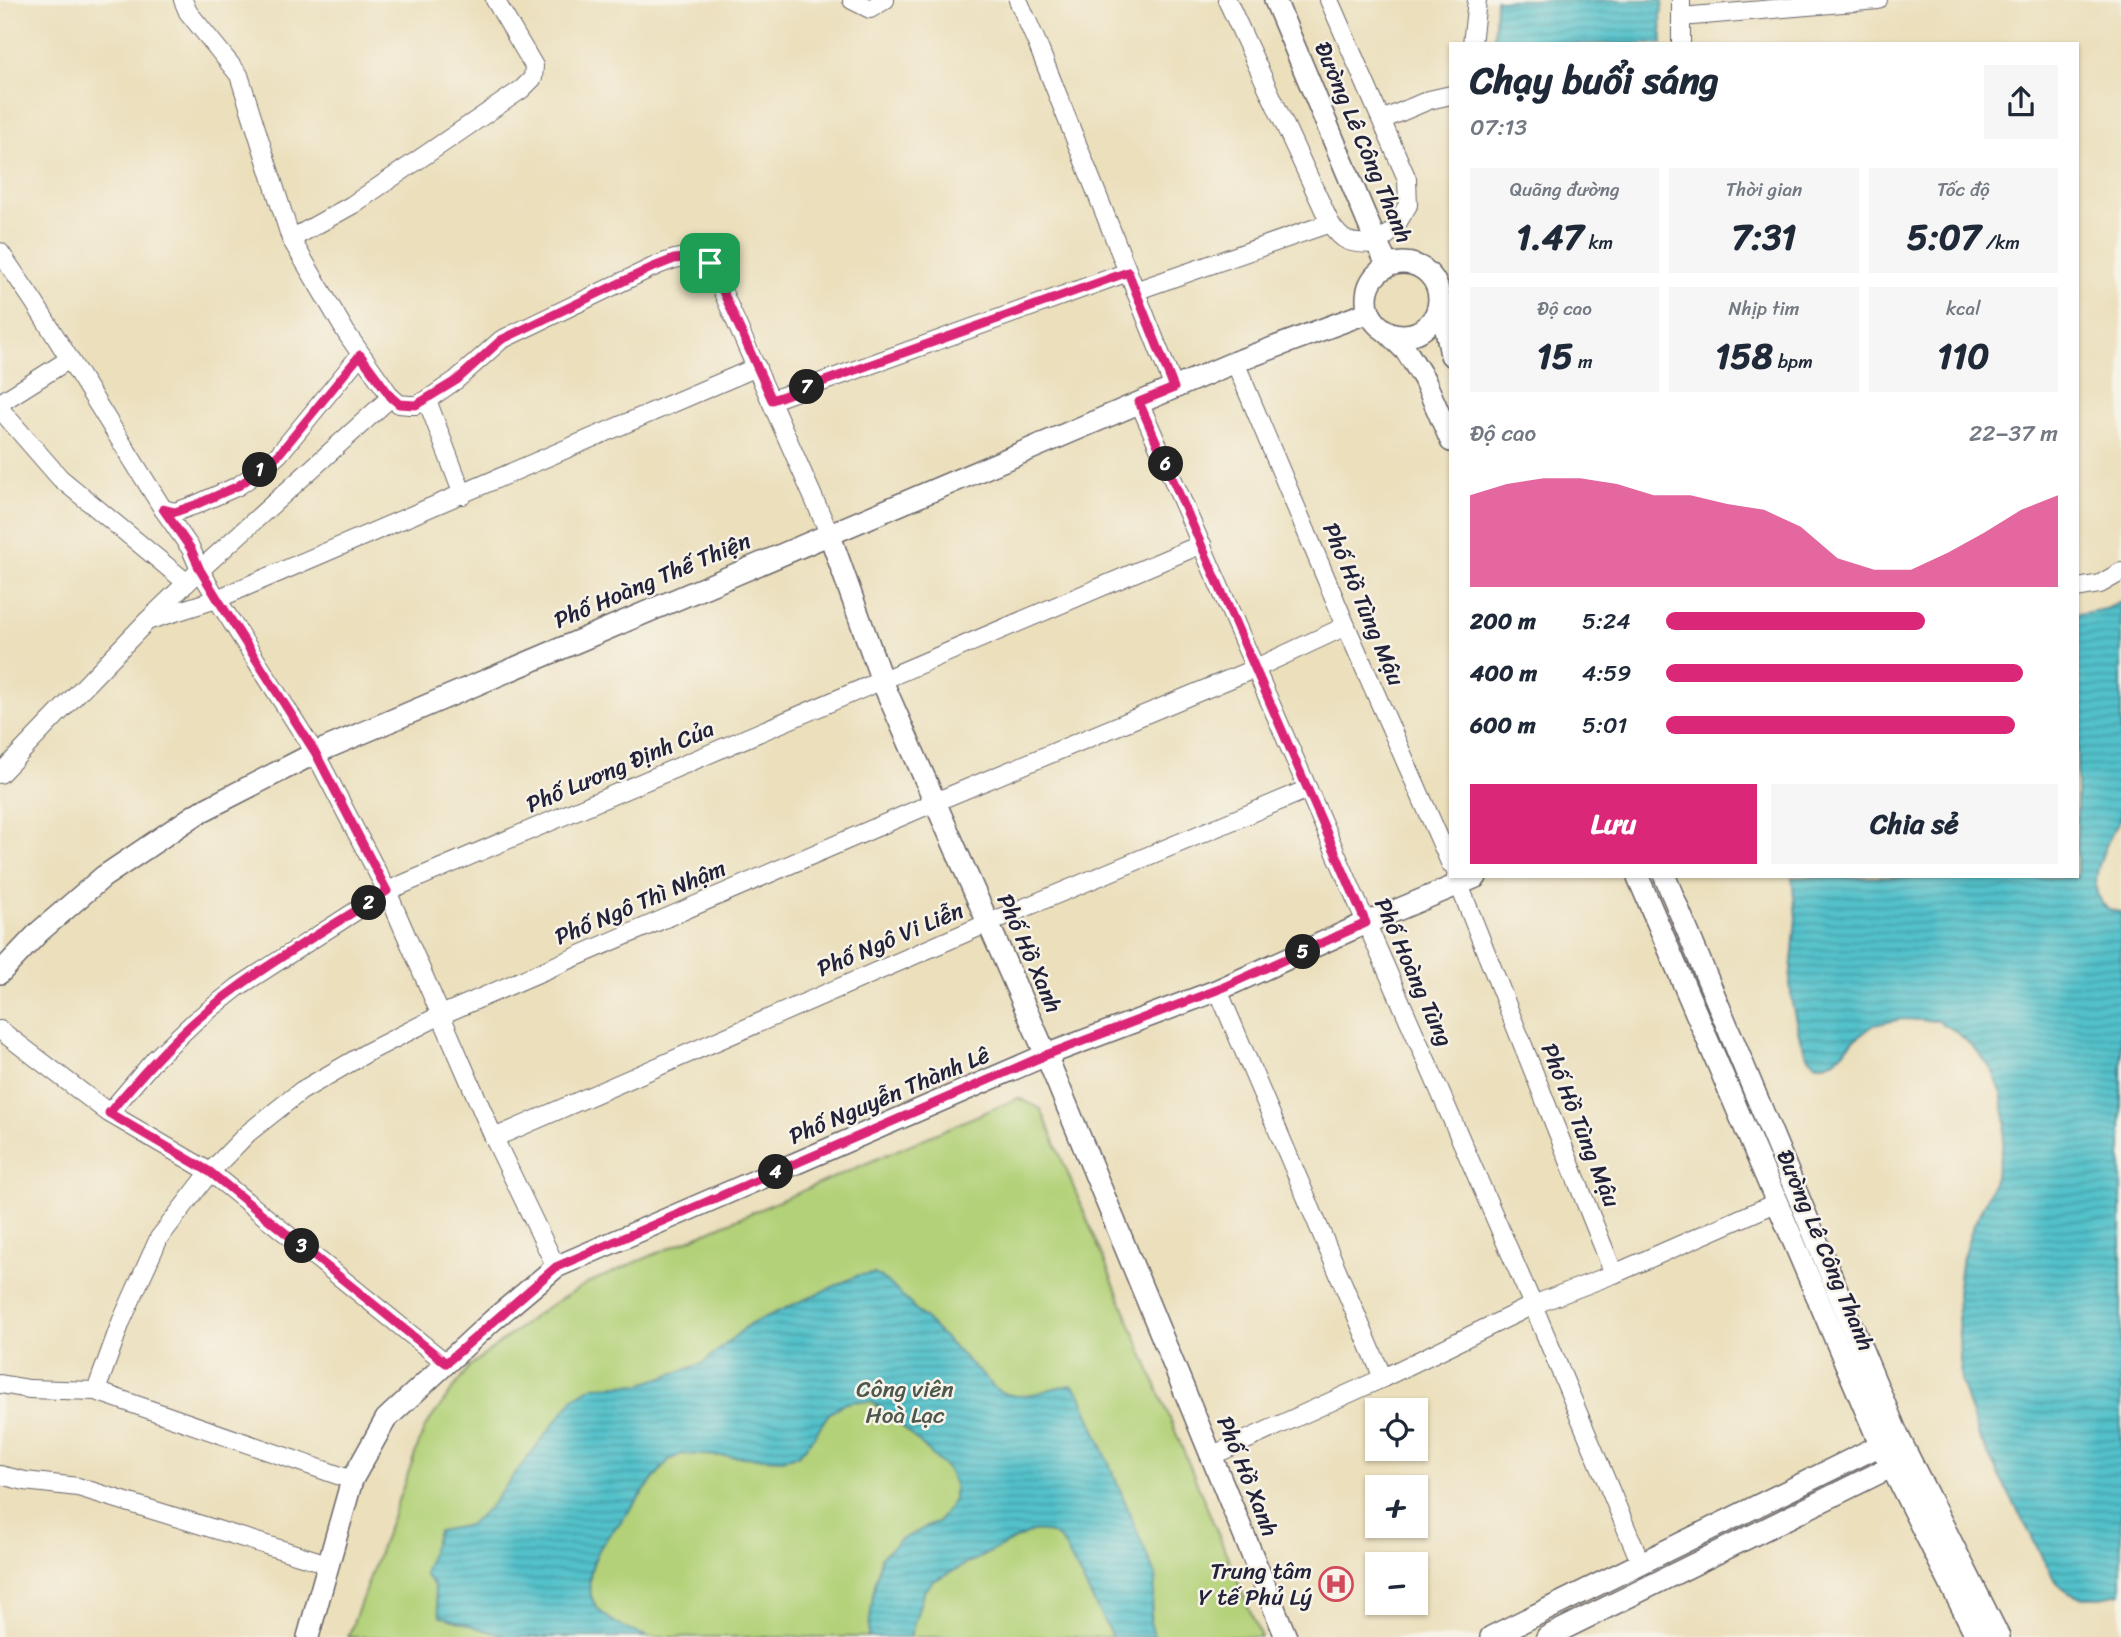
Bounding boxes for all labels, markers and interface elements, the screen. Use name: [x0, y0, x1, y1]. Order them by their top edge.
street label: Đường Lê Công Thanh: [1303, 35, 1425, 249]
text: Chạy buổi sáng: [1470, 47, 1719, 114]
button: share: [1984, 65, 2058, 139]
text: 07:13: [1470, 107, 1527, 148]
text: Quãng đường: [1510, 173, 1620, 206]
text: Thời gian: [1726, 173, 1802, 206]
text: Tốc độ: [1937, 173, 1990, 206]
text: 1.47: [1516, 206, 1584, 268]
text: 7:31: [1732, 206, 1796, 268]
text: 5:07: [1907, 206, 1981, 268]
text: km: [1584, 226, 1613, 259]
text: /km: [1981, 226, 2020, 259]
pin: [680, 233, 740, 293]
icon: arrive: [691, 244, 729, 282]
text: Độ cao: [1537, 292, 1592, 325]
text: Nhịp tim: [1729, 292, 1799, 325]
text: kcal: [1946, 292, 1981, 325]
text: 15: [1537, 325, 1573, 387]
text: 158: [1715, 325, 1773, 387]
text: 110: [1937, 325, 1989, 387]
text: m: [1573, 345, 1593, 378]
text: bpm: [1773, 345, 1813, 378]
pin: 7: [790, 370, 824, 404]
text: 7: [801, 370, 812, 403]
text: Độ cao: [1470, 413, 1536, 454]
text: 22–37 m: [1969, 413, 2058, 454]
pin: 6: [1148, 447, 1184, 482]
text: 6: [1160, 447, 1171, 480]
pin: 1: [243, 452, 278, 488]
text: 1: [255, 453, 264, 486]
street label: Phố Hồ Tùng Mậu: [1311, 516, 1417, 693]
street label: Phố Hoàng Thế Thiện: [547, 520, 757, 640]
text: 200 m: [1470, 601, 1536, 642]
text: 5:24: [1582, 601, 1631, 642]
text: 400 m: [1470, 653, 1537, 694]
text: 4:59: [1582, 653, 1632, 694]
text: 600 m: [1470, 705, 1536, 746]
text: 5:01: [1582, 705, 1627, 746]
street label: Phố Lương Định Của: [520, 708, 721, 825]
button: Lưu: [1470, 784, 1757, 864]
button: Chia sẻ: [1771, 784, 2058, 864]
street label: Phố Ngô Thì Nhậm: [548, 848, 733, 957]
pin: 2: [352, 886, 386, 920]
text: 2: [363, 886, 374, 919]
street label: Phố Hồ Xanh: [985, 887, 1074, 1020]
street label: Phố Ngô Vi Liễn: [810, 890, 970, 989]
street label: Phố Hoàng Tùng: [1362, 891, 1465, 1054]
pin: 5: [1286, 934, 1320, 970]
text: 5: [1297, 935, 1308, 968]
street label: Phố Nguyễn Thành Lê: [782, 1035, 996, 1156]
street label: Phố Hồ Tùng Mậu: [1529, 1037, 1632, 1214]
street label: Đường Lê Công Thanh: [1765, 1143, 1887, 1357]
pin: 4: [758, 1154, 794, 1190]
text: 4: [770, 1155, 781, 1188]
pin: 3: [284, 1228, 320, 1264]
text: 3: [296, 1229, 307, 1262]
park label: Công viên Hoà Lạc: [856, 1369, 954, 1436]
map controls: [1365, 1398, 1428, 1615]
button: locate: [1365, 1398, 1428, 1461]
street label: Phố Hồ Xanh: [1205, 1410, 1290, 1543]
button: +: [1365, 1475, 1428, 1538]
place label: Trung tâm Y tế Phủ Lý: [1199, 1551, 1312, 1618]
button: −: [1365, 1552, 1428, 1615]
hospital icon: Trung tâm Y tế Phủ Lý: [1317, 1565, 1355, 1603]

